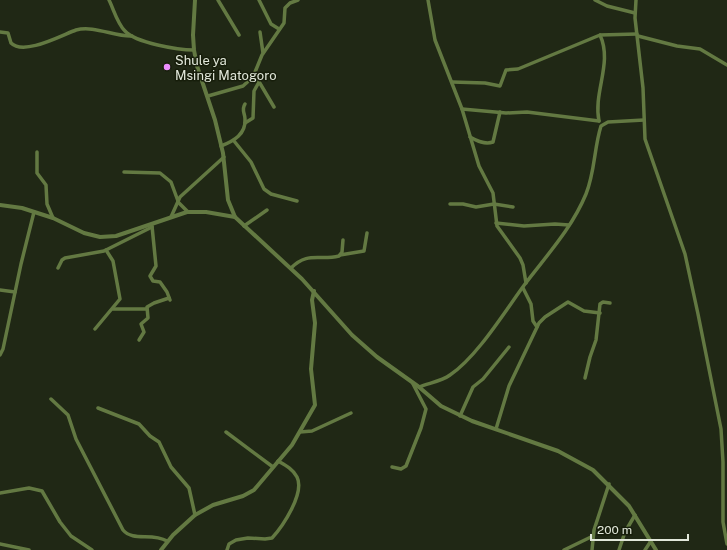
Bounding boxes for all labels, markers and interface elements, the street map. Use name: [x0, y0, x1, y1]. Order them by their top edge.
place label: Shule ya Msingi Matogoro: [175, 53, 277, 83]
marker: Shule ya Msingi Matogoro: [162, 62, 172, 72]
scale bar: [591, 516, 688, 542]
text: 200 m: [597, 523, 632, 537]

